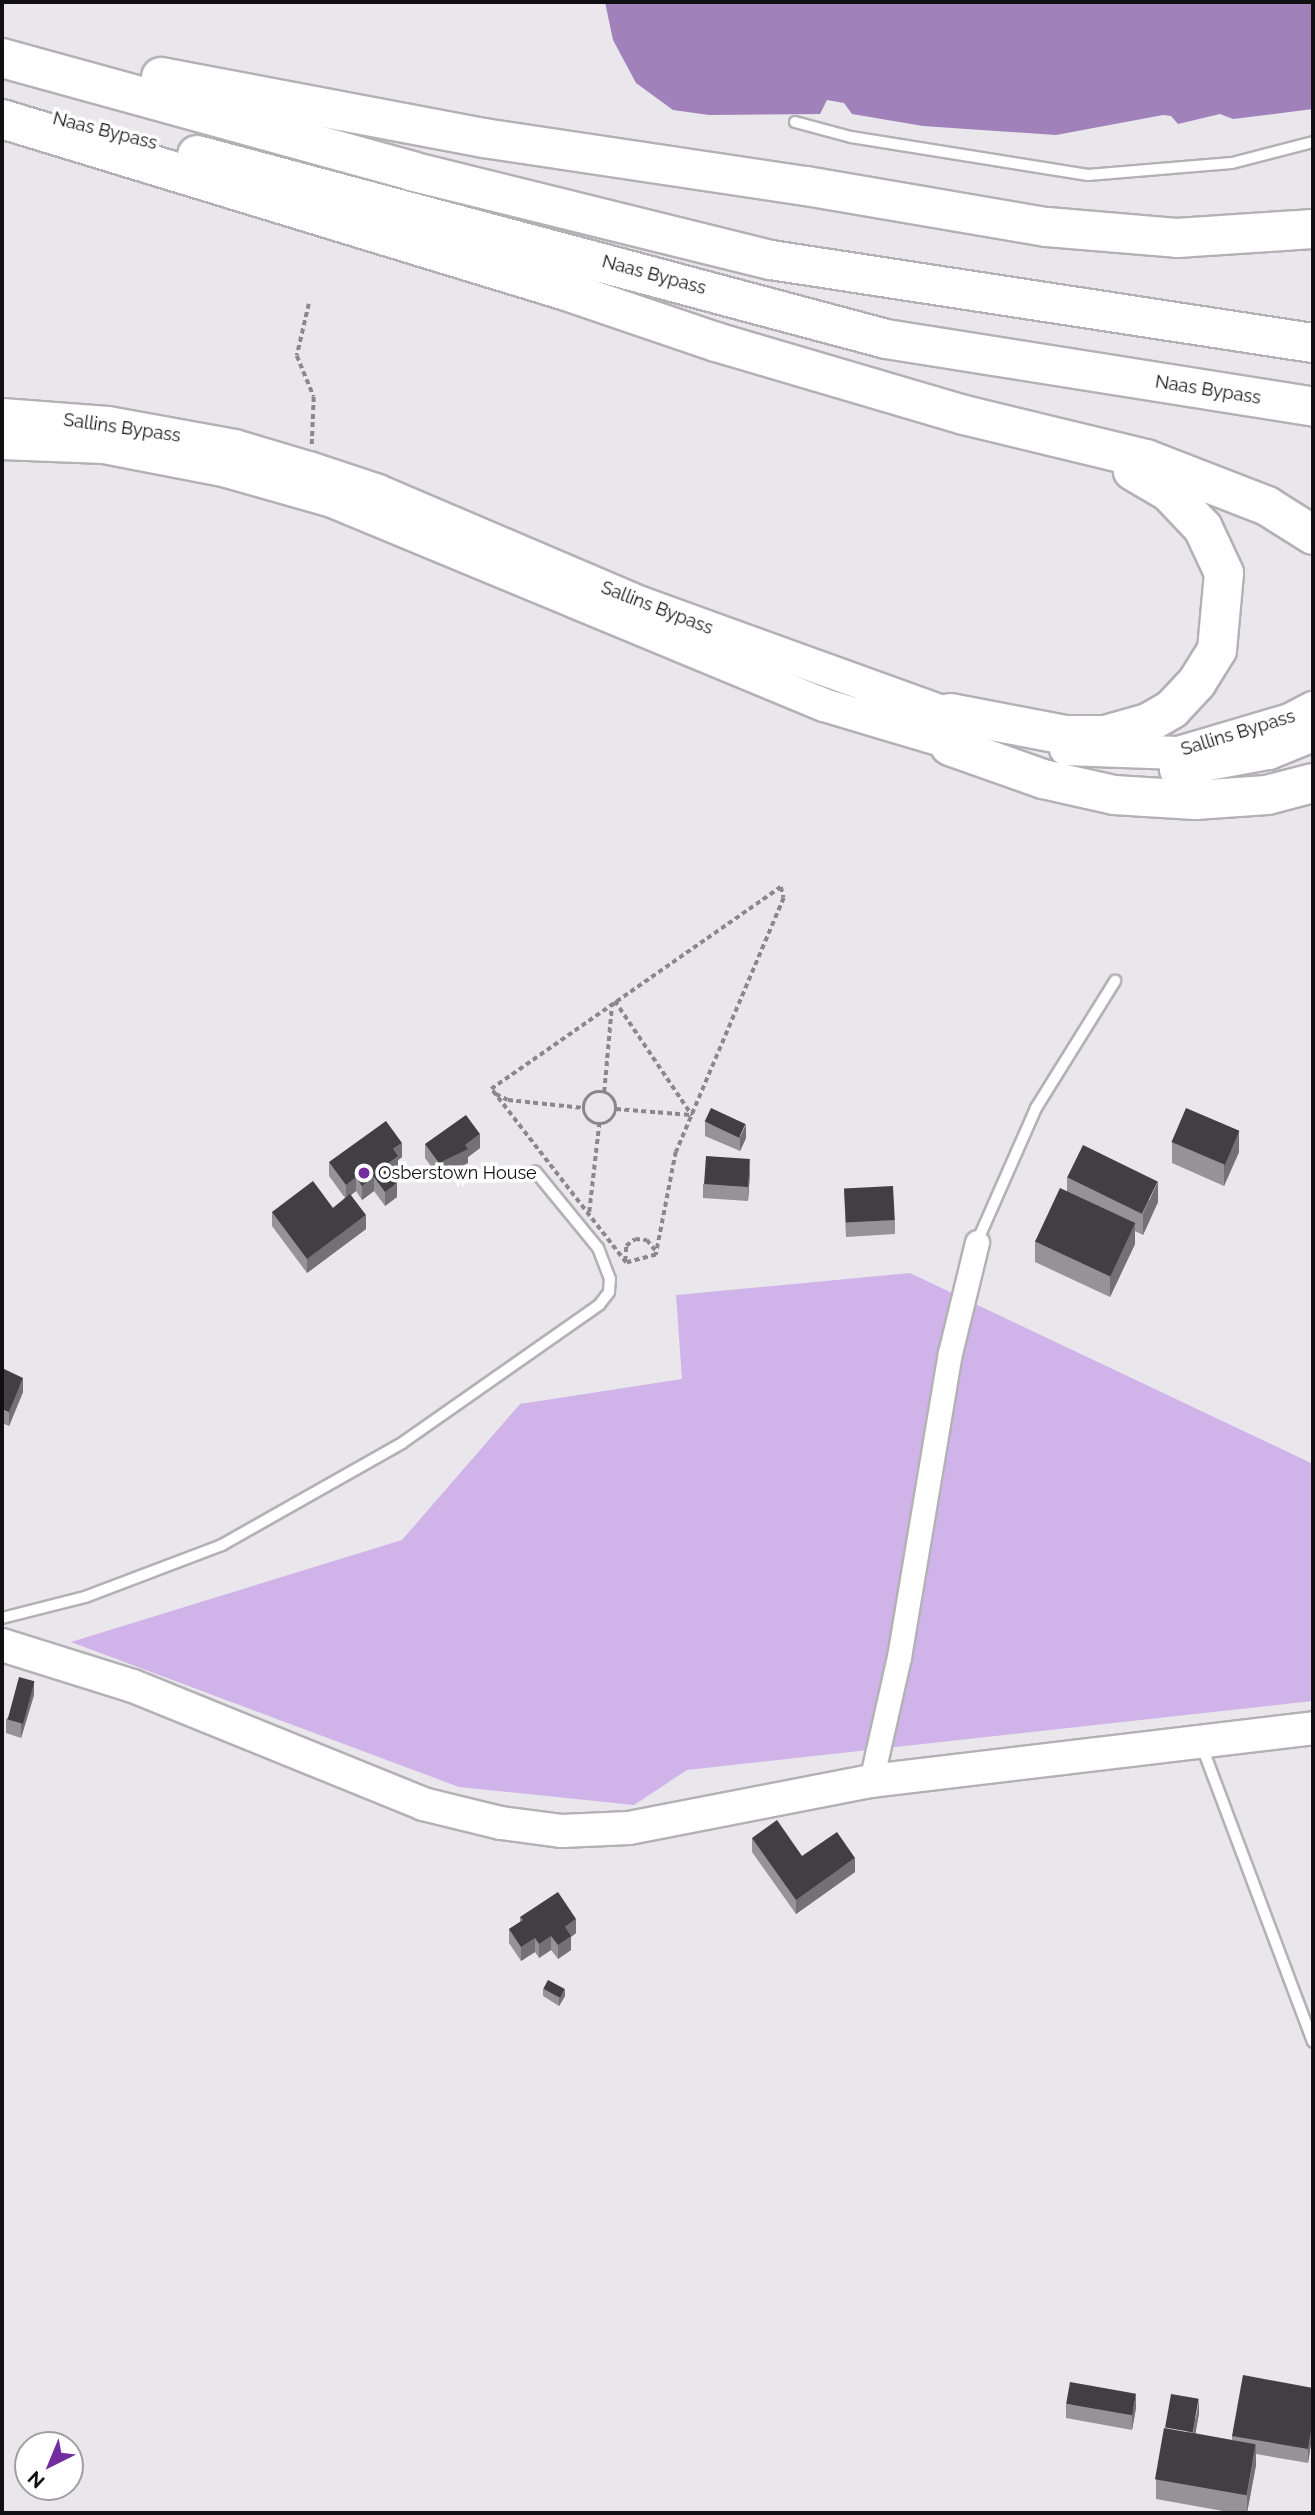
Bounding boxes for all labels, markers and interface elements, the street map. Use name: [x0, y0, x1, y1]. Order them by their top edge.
street label: Naas Bypass: [51, 108, 159, 154]
street label: Naas Bypass: [600, 251, 708, 299]
street label: Naas Bypass: [1154, 371, 1262, 409]
street label: Sallins Bypass: [62, 409, 182, 447]
street label: Sallins Bypass: [598, 577, 716, 639]
street label: Sallins Bypass: [1178, 705, 1298, 761]
place label: Osberstown House: [378, 1162, 537, 1184]
marker: Osberstown House: [356, 1165, 372, 1181]
north arrow: [14, 2431, 84, 2501]
text: N: [23, 2467, 49, 2493]

